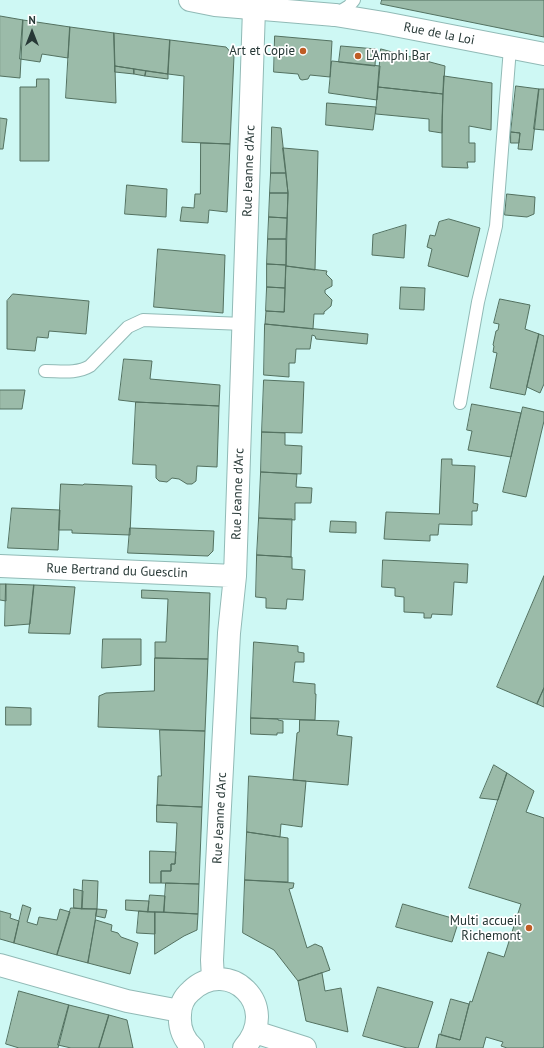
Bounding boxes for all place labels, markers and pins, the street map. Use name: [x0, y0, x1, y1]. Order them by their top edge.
place label: Art et Copie: [229, 43, 295, 59]
marker: Art et Copie: [298, 46, 308, 56]
place label: L'Amphi Bar: [366, 48, 430, 64]
marker: L'Amphi Bar: [353, 51, 363, 61]
place label: Multi accueil Richemont: [450, 913, 521, 944]
marker: Multi accueil Richemont: [524, 923, 534, 933]

